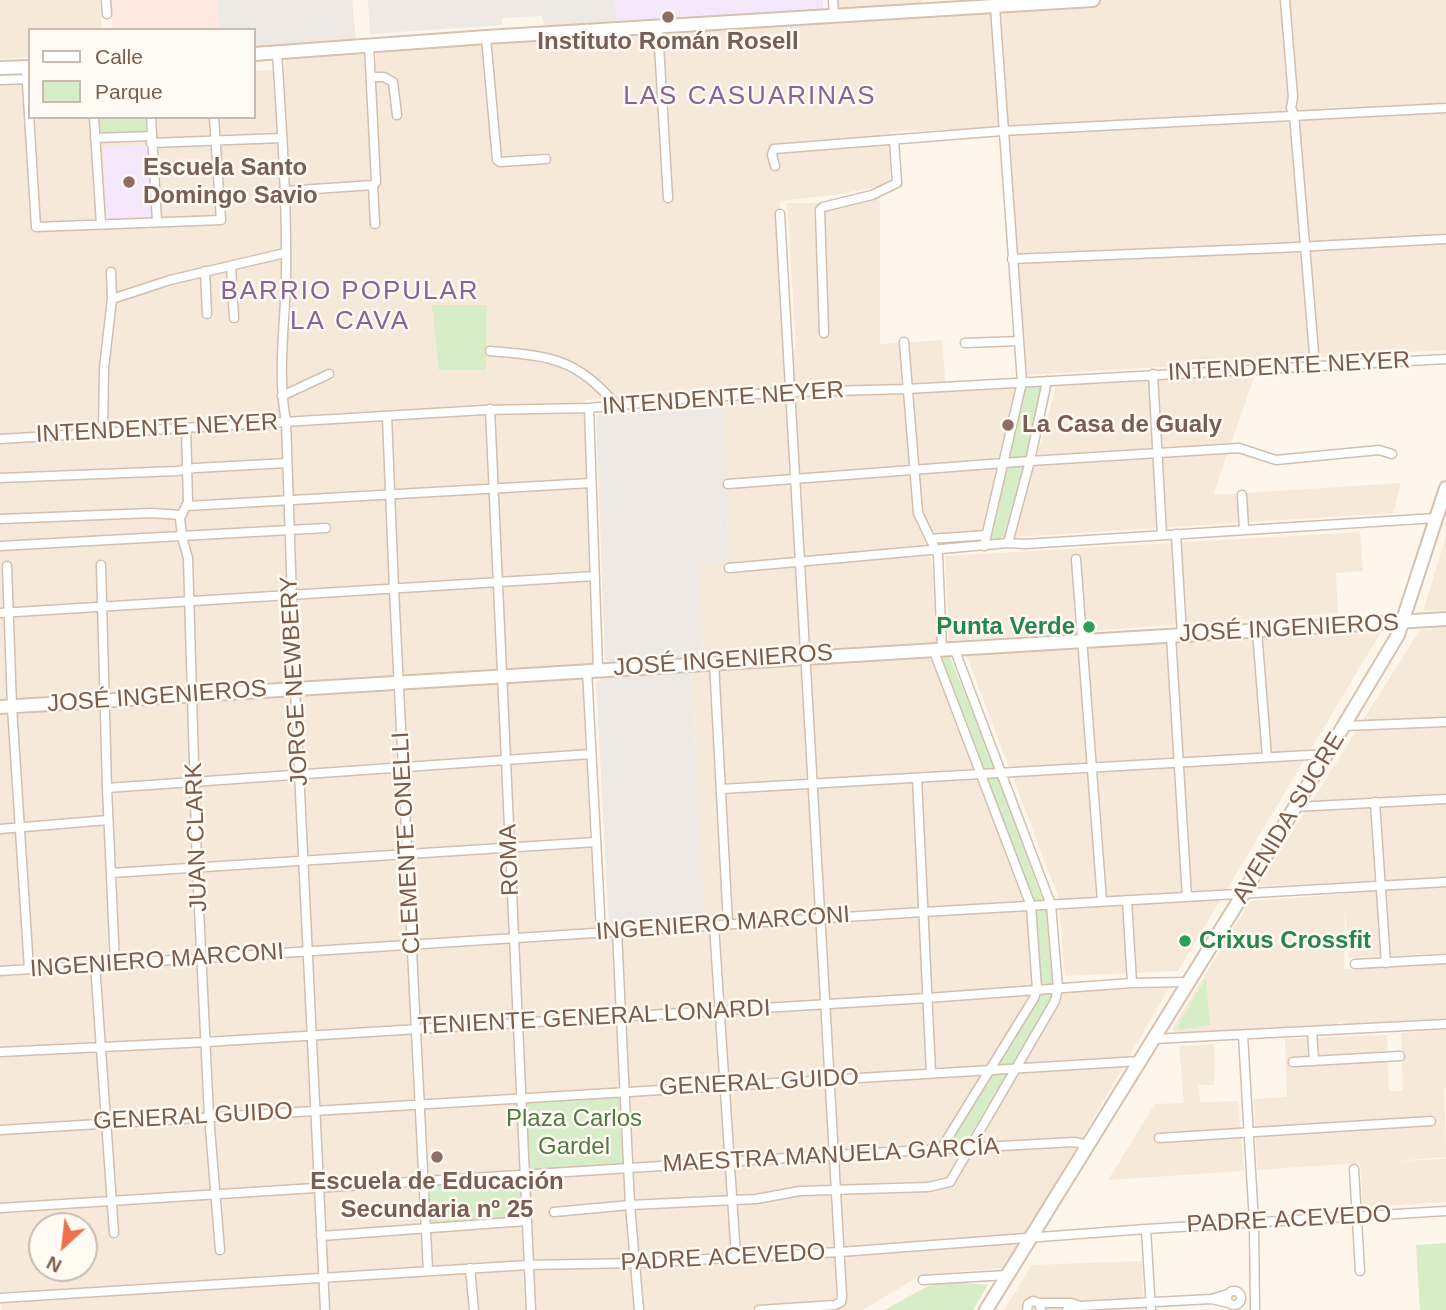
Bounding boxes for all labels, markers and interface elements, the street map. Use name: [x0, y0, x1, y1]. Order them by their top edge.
marker: Instituto Román Rosell: [660, 9, 676, 25]
legend: [28, 28, 256, 119]
place label: Instituto Román Rosell: [537, 28, 799, 56]
text: Calle: [95, 45, 143, 68]
text: Parque: [95, 80, 163, 103]
district label: LAS CASUARINAS: [625, 81, 875, 113]
place label: Escuela Santo Domingo Savio: [143, 154, 318, 210]
marker: Escuela Santo Domingo Savio: [121, 174, 137, 190]
district label: BARRIO POPULAR LA CAVA: [222, 276, 478, 338]
street label: INTENDENTE NEYER: [1167, 346, 1411, 388]
street label: INTENDENTE NEYER: [601, 376, 845, 422]
street label: INTENDENTE NEYER: [35, 408, 279, 450]
place label: La Casa de Gualy: [1022, 411, 1222, 439]
marker: La Casa de Gualy: [1000, 417, 1016, 433]
street label: JORGE NEWBERY: [275, 575, 315, 787]
street label: JOSÉ INGENIEROS: [1178, 609, 1400, 649]
place label: Punta Verde: [936, 613, 1075, 641]
marker: Punta Verde: [1081, 619, 1097, 635]
street label: JOSÉ INGENIEROS: [612, 639, 834, 683]
street label: JOSÉ INGENIEROS: [46, 675, 268, 719]
street label: AVENIDA SUCRE: [1227, 727, 1351, 909]
street label: CLEMENTE ONELLI: [387, 731, 427, 955]
street label: JUAN CLARK: [180, 762, 214, 912]
street label: ROMA: [494, 824, 526, 896]
street label: INGENIERO MARCONI: [595, 901, 851, 947]
place label: Crixus Crossfit: [1199, 927, 1371, 955]
marker: Crixus Crossfit: [1177, 933, 1193, 949]
street label: INGENIERO MARCONI: [29, 938, 285, 984]
street label: TENIENTE GENERAL LONARDI: [417, 994, 771, 1042]
street label: GENERAL GUIDO: [658, 1063, 860, 1103]
street label: GENERAL GUIDO: [92, 1097, 294, 1137]
park label: Plaza Carlos Gardel: [506, 1105, 642, 1161]
street label: MAESTRA MANUELA GARCÍA: [662, 1133, 1000, 1179]
marker: Escuela de Educación Secundaria nº 25: [429, 1149, 445, 1165]
place label: Escuela de Educación Secundaria nº 25: [310, 1168, 564, 1224]
street label: PADRE ACEVEDO: [1186, 1200, 1392, 1240]
north arrow: [28, 1212, 98, 1282]
street label: PADRE ACEVEDO: [620, 1238, 826, 1278]
text: N: [43, 1252, 65, 1277]

